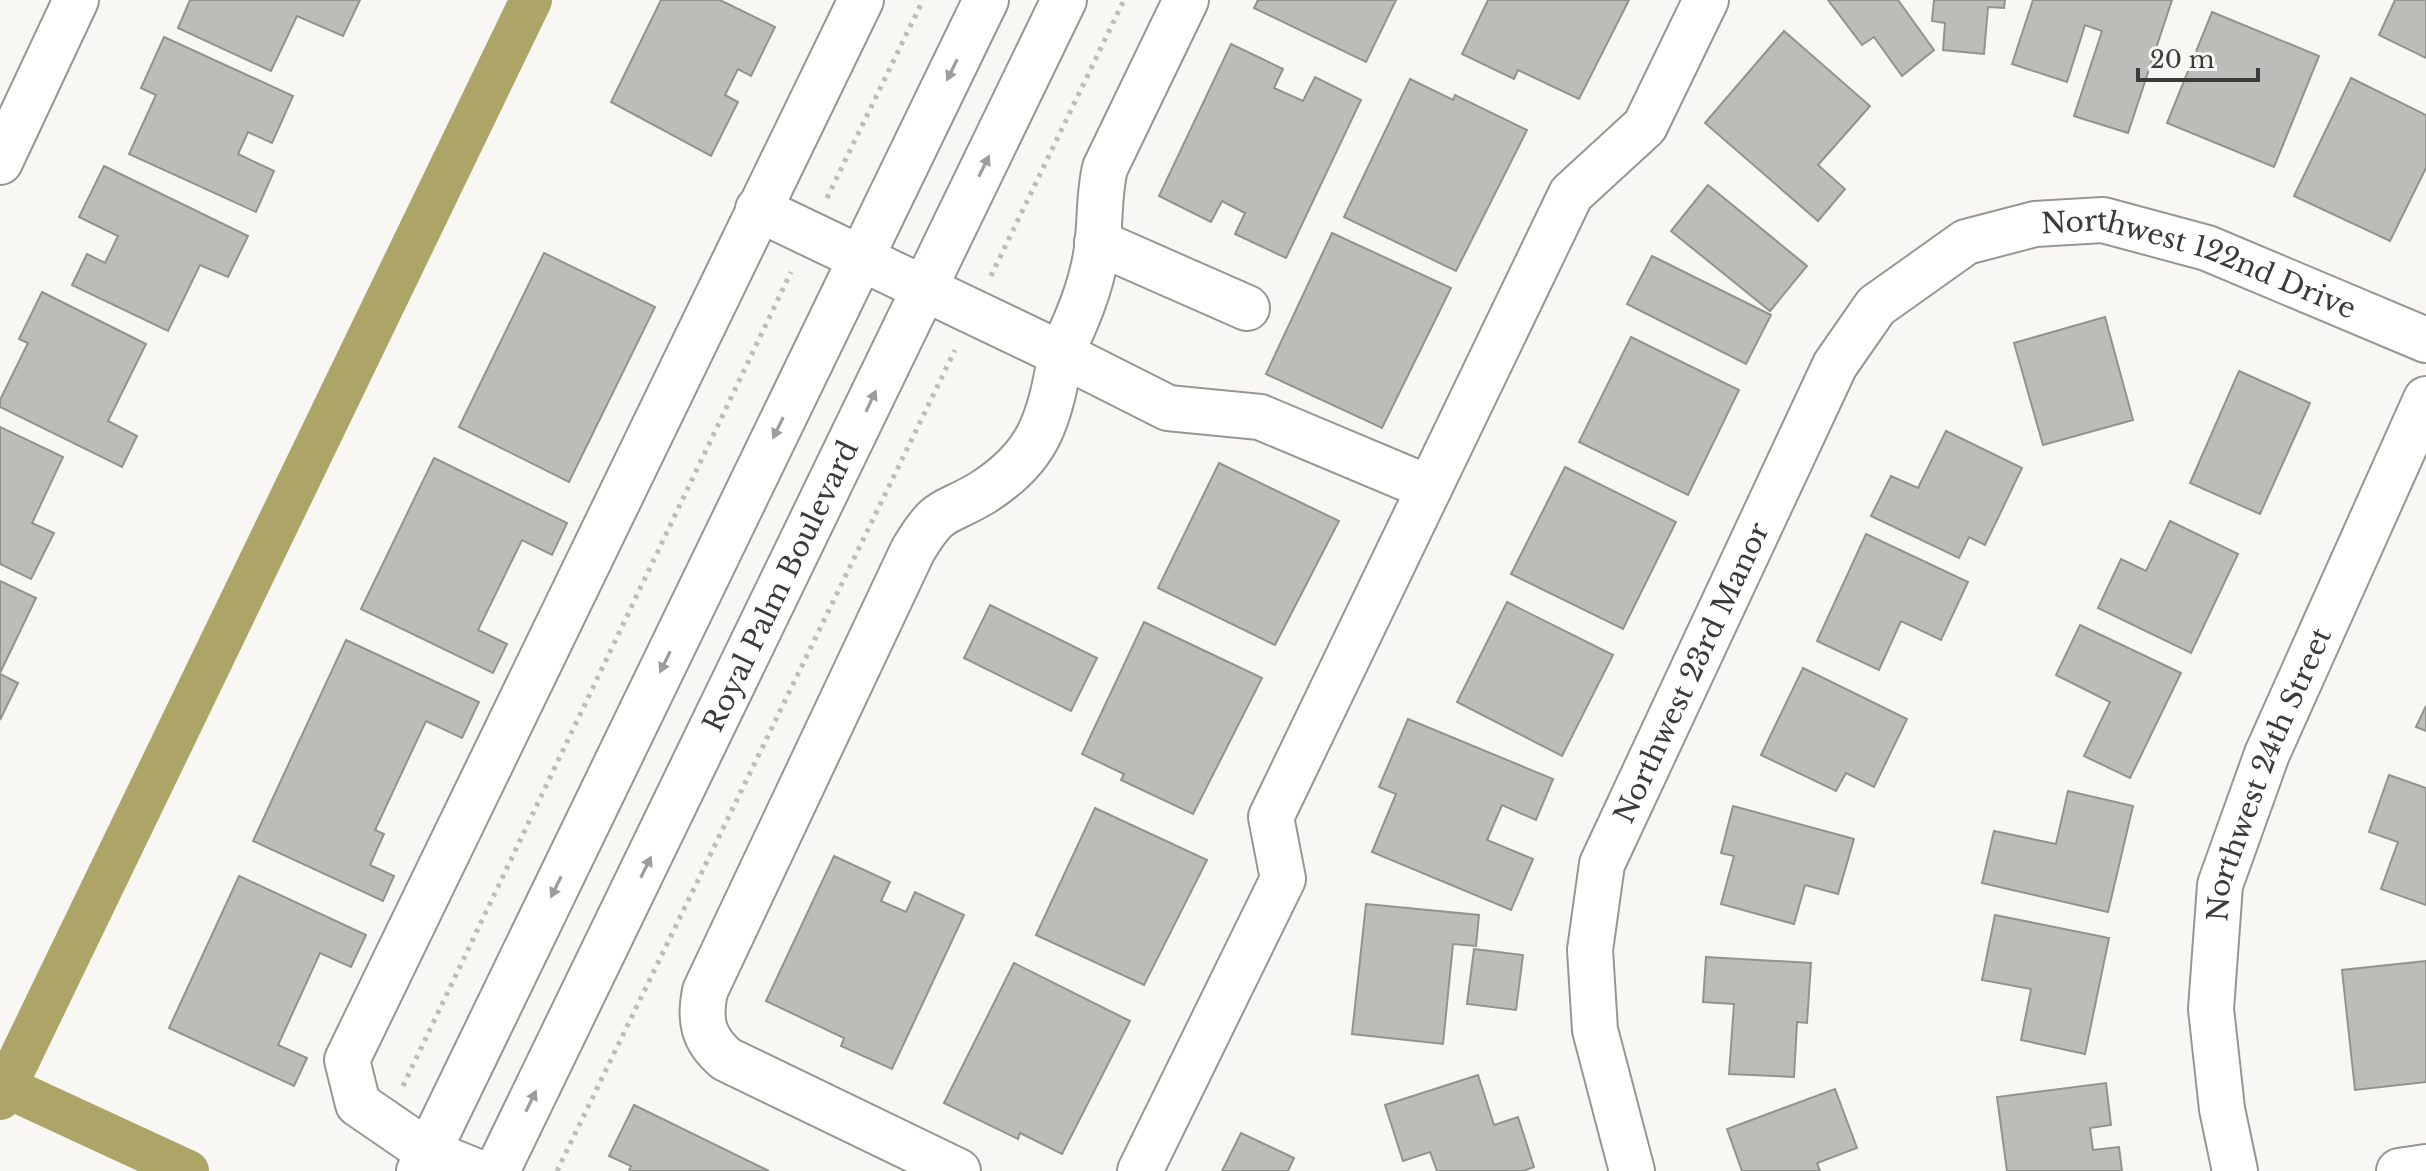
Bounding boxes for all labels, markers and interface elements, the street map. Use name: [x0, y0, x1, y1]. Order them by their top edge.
scale bar: [2138, 32, 2258, 82]
text: 20 m: [2150, 45, 2215, 74]
one-way arrow: [945, 59, 959, 82]
one-way arrow: [977, 155, 991, 178]
street label: Northwest 122nd Drive: [2040, 203, 2361, 327]
one-way arrow: [864, 389, 878, 412]
one-way arrow: [772, 416, 785, 439]
street label: Royal Palm Boulevard: [695, 435, 866, 737]
street label: Northwest 23rd Manor: [1607, 516, 1777, 829]
street label: Northwest 24th Street: [2200, 622, 2339, 922]
one-way arrow: [658, 650, 672, 673]
one-way arrow: [639, 856, 652, 879]
one-way arrow: [549, 875, 563, 898]
one-way arrow: [524, 1089, 538, 1113]

